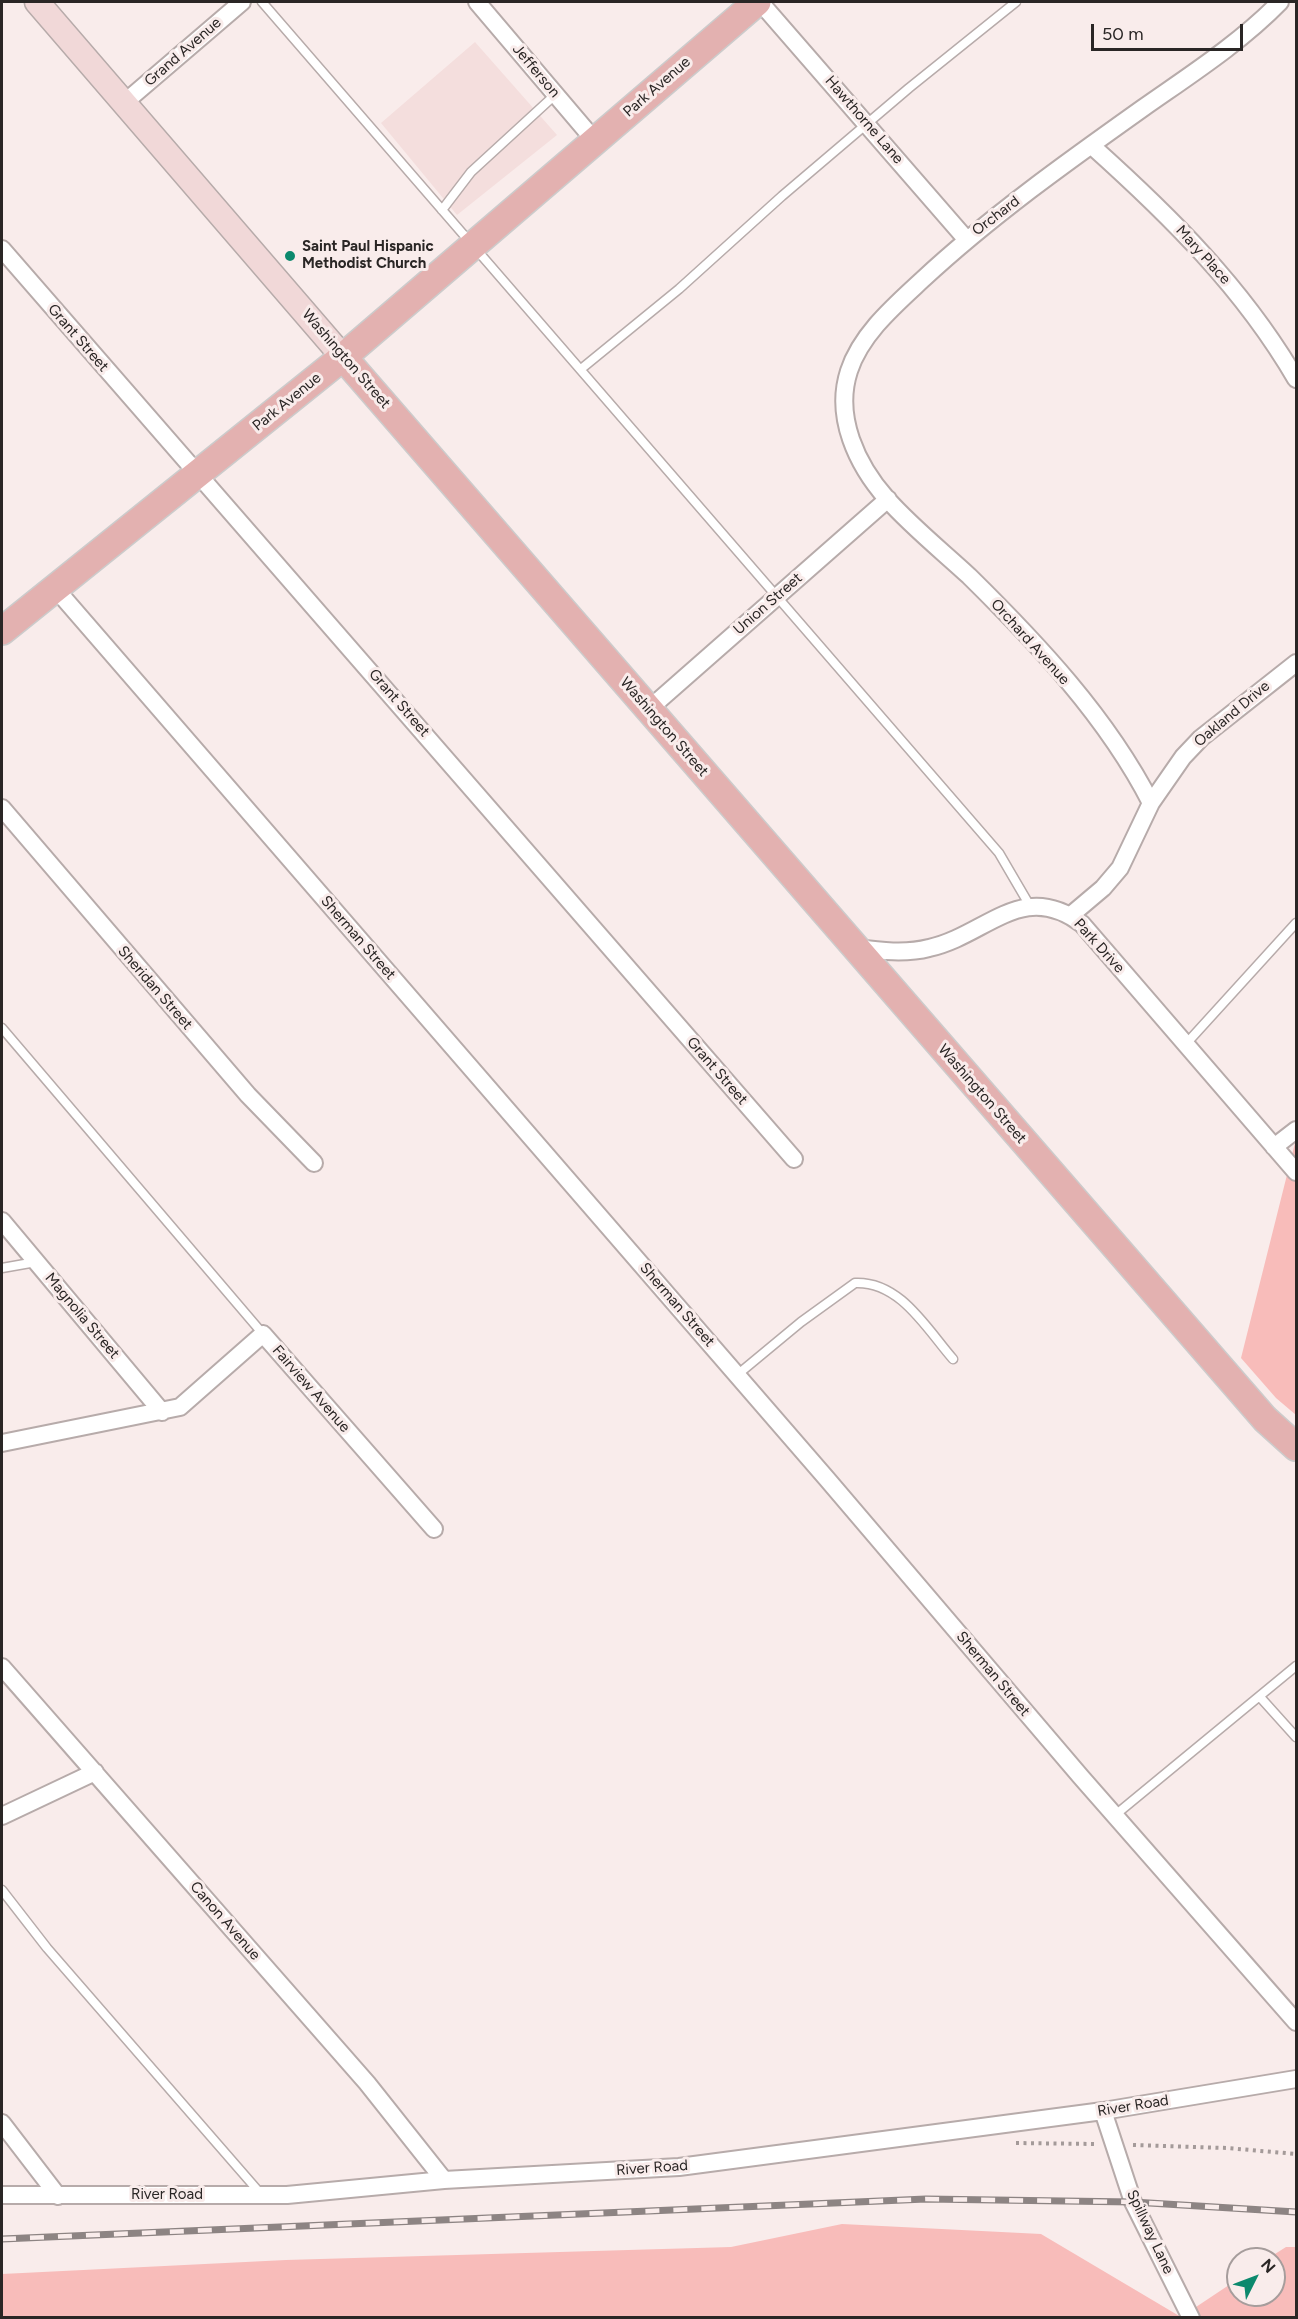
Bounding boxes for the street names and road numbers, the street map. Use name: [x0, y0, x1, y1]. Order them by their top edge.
street label: Grand Avenue: [141, 14, 225, 90]
street label: Jefferson: [508, 41, 564, 101]
street label: Park Avenue: [620, 53, 694, 121]
street label: Hawthorne Lane: [821, 72, 907, 168]
street label: Orchard: [969, 192, 1023, 240]
street label: Mary Place: [1172, 222, 1234, 288]
street label: Grant Street: [44, 300, 112, 376]
street label: Washington Street: [298, 306, 394, 412]
street label: Park Avenue: [249, 369, 325, 435]
street label: Union Street: [730, 569, 806, 639]
street label: Orchard Avenue: [987, 595, 1073, 689]
street label: Grant Street: [365, 665, 433, 741]
street label: Washington Street: [616, 674, 712, 780]
street label: Oakland Drive: [1191, 677, 1273, 751]
street label: Sherman Street: [317, 892, 399, 984]
street label: Park Drive: [1070, 915, 1128, 977]
street label: Sheridan Street: [114, 943, 196, 1033]
street label: Grant Street: [683, 1033, 751, 1109]
street label: Washington Street: [934, 1041, 1030, 1147]
street label: Sherman Street: [636, 1259, 718, 1351]
street label: Magnolia Street: [41, 1269, 123, 1363]
street label: Fairview Avenue: [268, 1342, 354, 1436]
street label: Sherman Street: [952, 1628, 1034, 1720]
street label: Canon Avenue: [186, 1878, 264, 1964]
street label: River Road: [1096, 2091, 1170, 2121]
street label: River Road: [615, 2157, 689, 2179]
street label: River Road: [131, 2186, 203, 2204]
street label: Spillway Lane: [1123, 2187, 1177, 2277]

